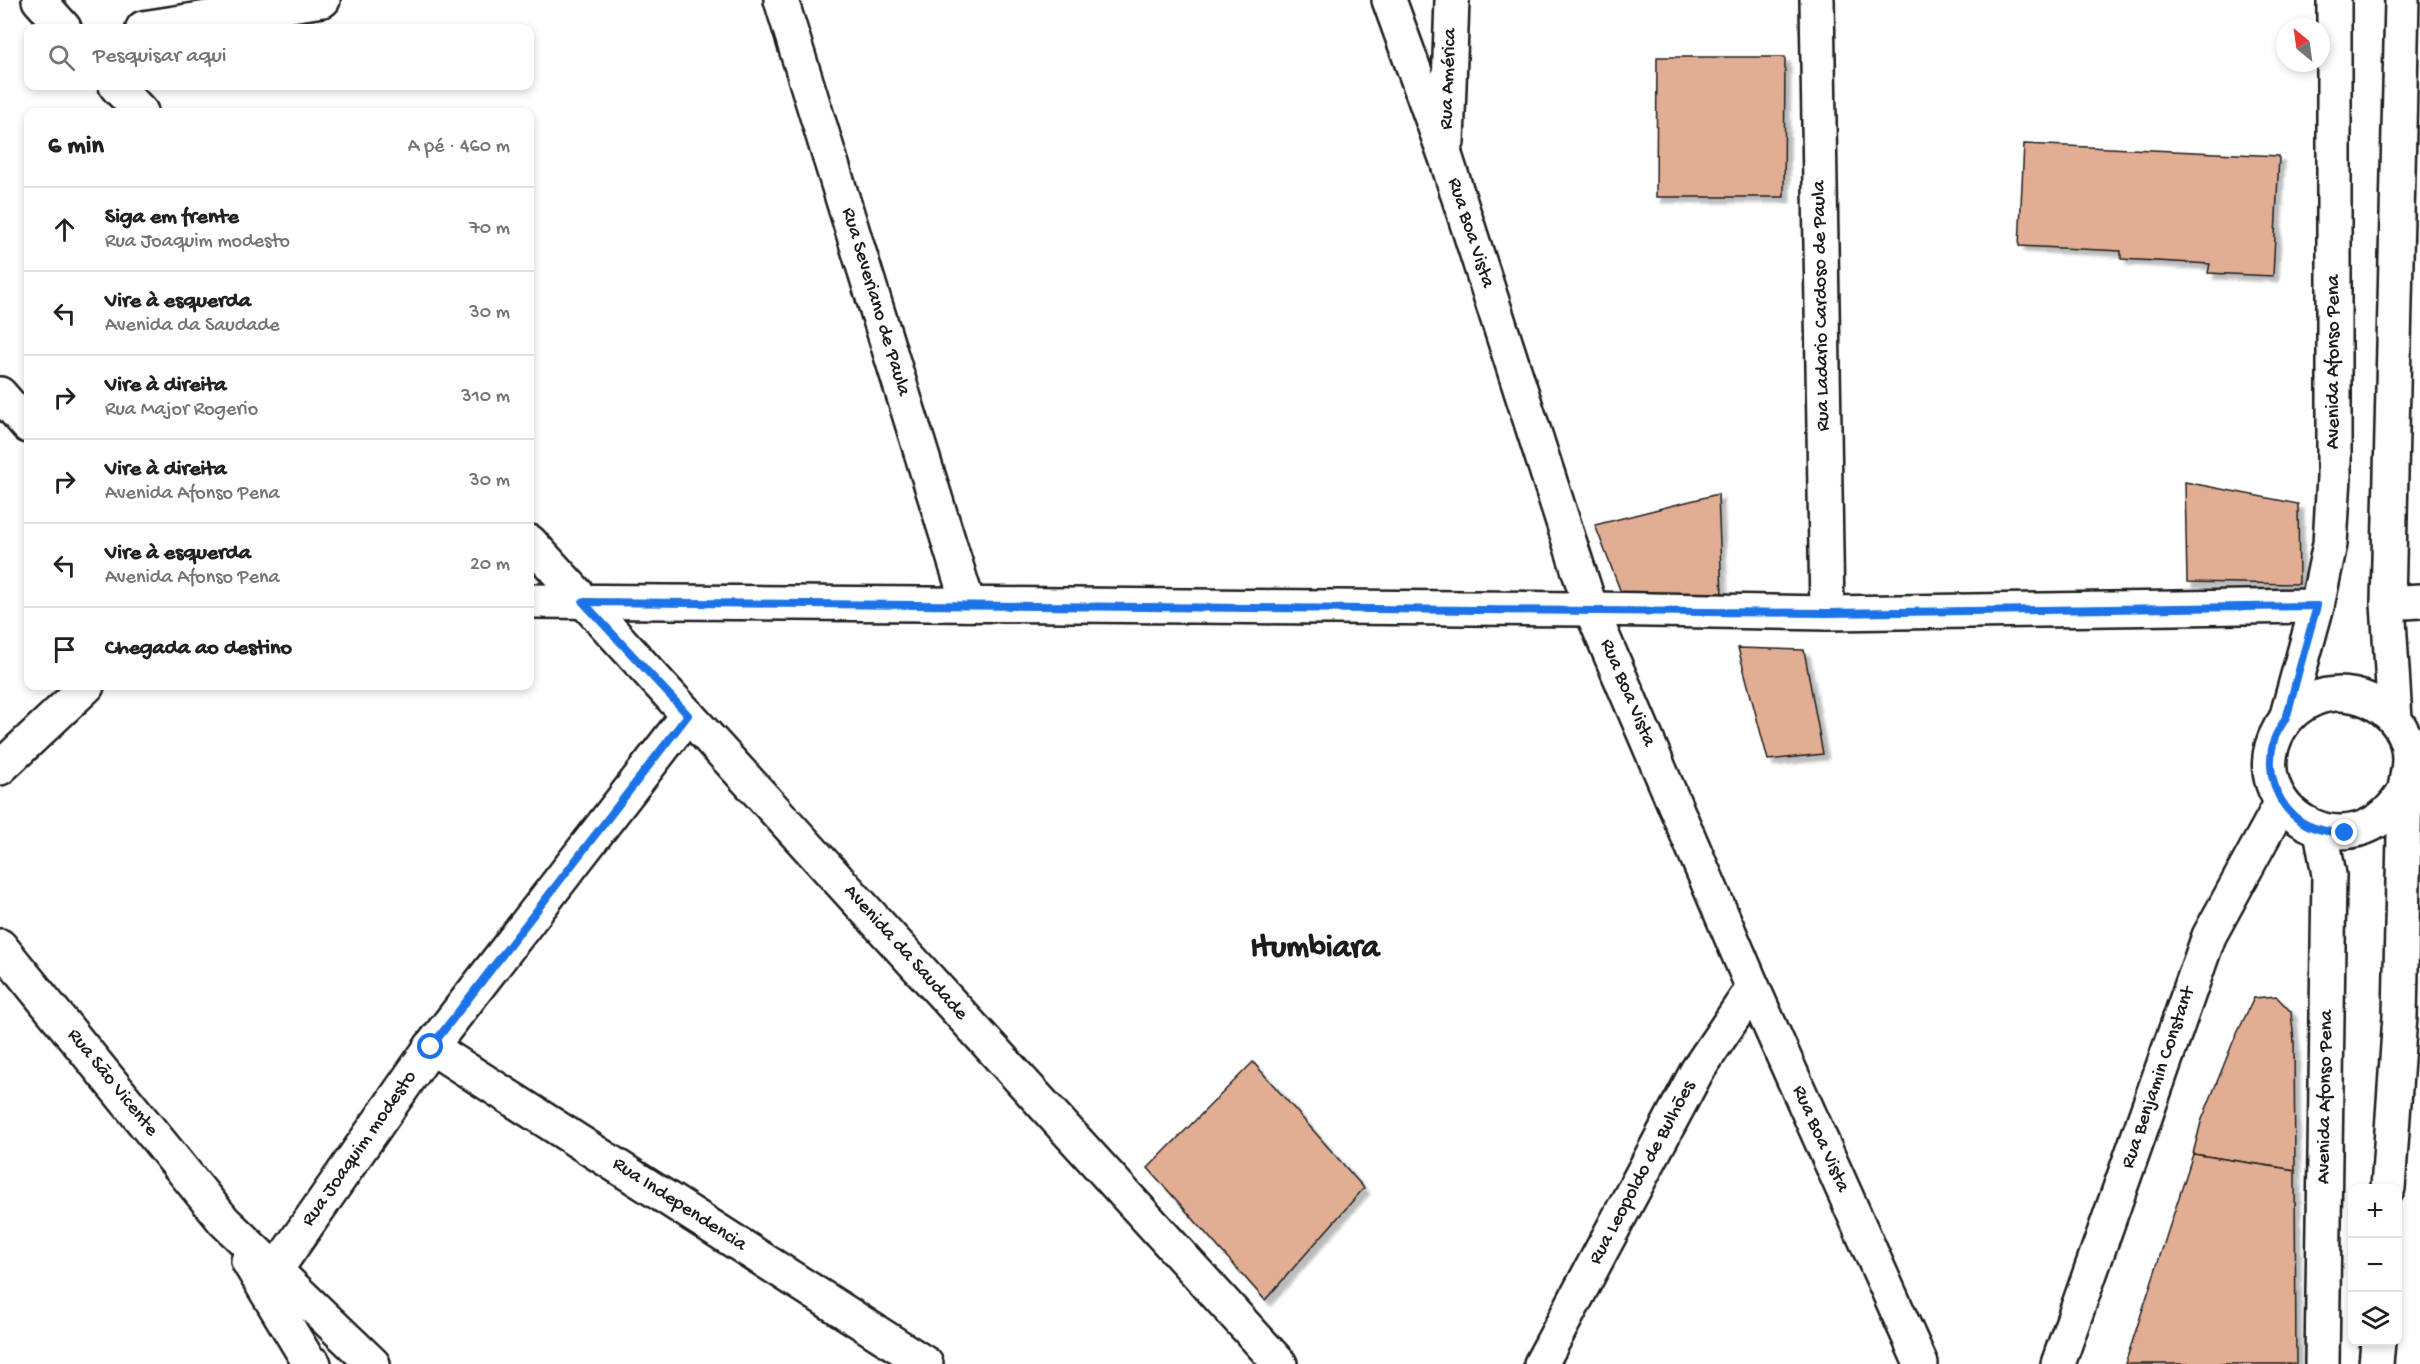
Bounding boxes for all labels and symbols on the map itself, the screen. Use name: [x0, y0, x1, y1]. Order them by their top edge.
north arrow: [2276, 18, 2330, 72]
street label: Rua América: [1436, 27, 1462, 130]
street label: Rua Boa Vista: [1441, 175, 1499, 292]
street label: Rua Ladario Cardoso de Paula: [1808, 179, 1836, 432]
street label: Rua Severiano de Paula: [835, 205, 915, 400]
street label: Avenida Afonso Pena: [2323, 274, 2346, 449]
street label: Rua Boa Vista: [1594, 636, 1660, 751]
route end: [2331, 819, 2357, 845]
street label: Avenida da Saudade: [838, 880, 972, 1026]
district label: Itumbiara: [1250, 930, 1382, 968]
street label: Rua Benjamin Constant: [2117, 982, 2201, 1172]
street label: Avenida Afonso Pena: [2313, 1009, 2339, 1184]
street label: Rua São Vicente: [62, 1025, 163, 1142]
route start: [417, 1033, 443, 1059]
street label: Rua Joaquim modesto: [298, 1067, 422, 1231]
street label: Rua Leopoldo de Bulhões: [1585, 1077, 1702, 1269]
street label: Rua Boa Vista: [1786, 1082, 1854, 1197]
street label: Rua Independencia: [608, 1153, 751, 1257]

